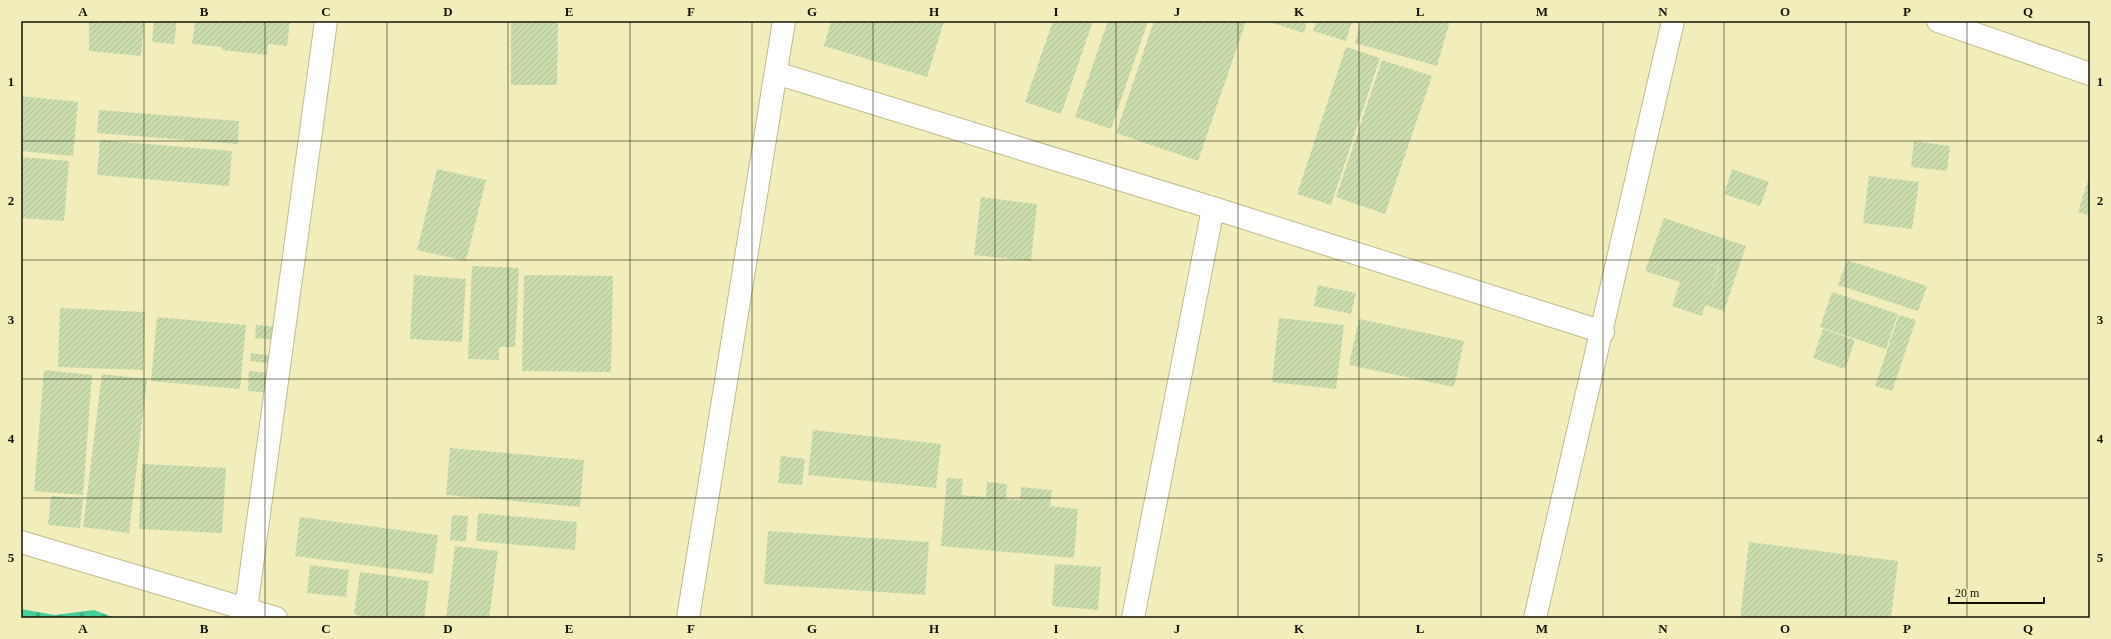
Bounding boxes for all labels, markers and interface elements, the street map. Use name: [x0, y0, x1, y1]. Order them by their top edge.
text: A: [78, 4, 88, 19]
text: B: [200, 4, 209, 19]
text: C: [321, 4, 331, 19]
text: D: [443, 4, 453, 19]
text: E: [565, 4, 573, 19]
text: F: [687, 4, 695, 19]
text: G: [807, 4, 817, 19]
text: H: [929, 4, 939, 19]
text: I: [1053, 4, 1059, 19]
text: J: [1174, 4, 1181, 19]
text: K: [1294, 4, 1305, 19]
text: L: [1416, 4, 1425, 19]
text: M: [1536, 4, 1548, 19]
text: N: [1658, 4, 1668, 19]
text: O: [1780, 4, 1790, 19]
text: P: [1903, 4, 1911, 19]
text: Q: [2023, 4, 2033, 19]
text: 1: [8, 74, 14, 89]
text: 1: [2097, 74, 2103, 89]
text: 2: [8, 193, 14, 208]
text: 2: [2097, 193, 2103, 208]
text: 3: [8, 312, 15, 327]
text: 3: [2097, 312, 2104, 327]
text: 4: [8, 431, 15, 446]
text: 4: [2097, 431, 2104, 446]
text: 5: [8, 550, 15, 565]
text: 5: [2097, 550, 2104, 565]
scale bar: [1949, 579, 2044, 605]
text: 20 m: [1955, 586, 1980, 600]
text: A: [78, 621, 88, 636]
text: B: [200, 621, 209, 636]
text: C: [321, 621, 331, 636]
text: D: [443, 621, 453, 636]
text: E: [565, 621, 573, 636]
text: F: [687, 621, 695, 636]
text: G: [807, 621, 817, 636]
text: H: [929, 621, 939, 636]
text: I: [1053, 621, 1059, 636]
text: J: [1174, 621, 1181, 636]
text: K: [1294, 621, 1305, 636]
text: L: [1416, 621, 1425, 636]
text: M: [1536, 621, 1548, 636]
text: N: [1658, 621, 1668, 636]
text: O: [1780, 621, 1790, 636]
text: P: [1903, 621, 1911, 636]
text: Q: [2023, 621, 2033, 636]

